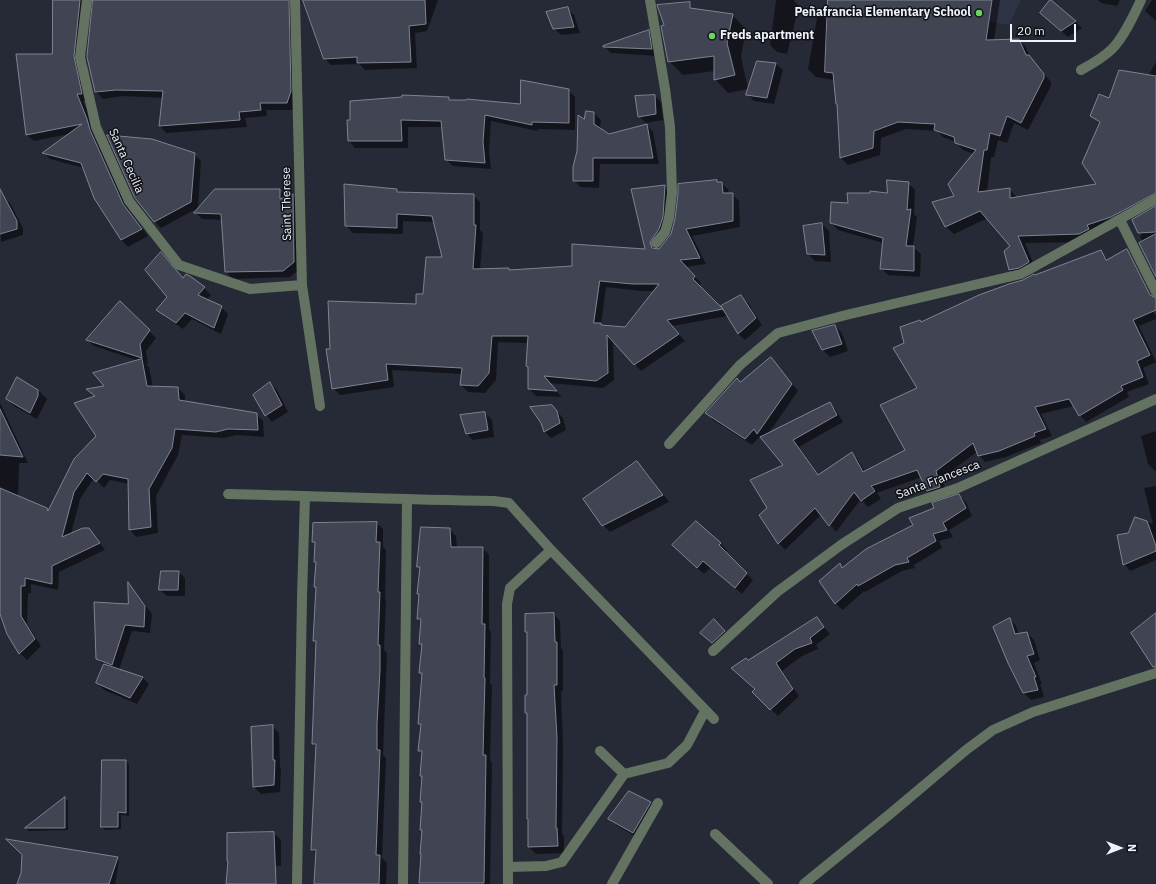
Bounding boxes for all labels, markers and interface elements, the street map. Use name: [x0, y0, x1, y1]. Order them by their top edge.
place label: Peñafrancia Elementary School: [794, 6, 971, 20]
marker: Peñafrancia Elementary School: [974, 8, 984, 18]
scale bar: [1012, 16, 1078, 42]
text: 20 m: [1017, 23, 1045, 38]
place label: Freds apartment: [720, 29, 814, 43]
marker: Freds apartment: [707, 31, 717, 41]
street label: Santa Cecilia: [105, 126, 147, 196]
street label: Saint Therese: [279, 167, 295, 241]
street label: Santa Francesca: [894, 457, 982, 503]
north arrow: [1100, 828, 1140, 868]
text: N: [1125, 844, 1139, 852]

